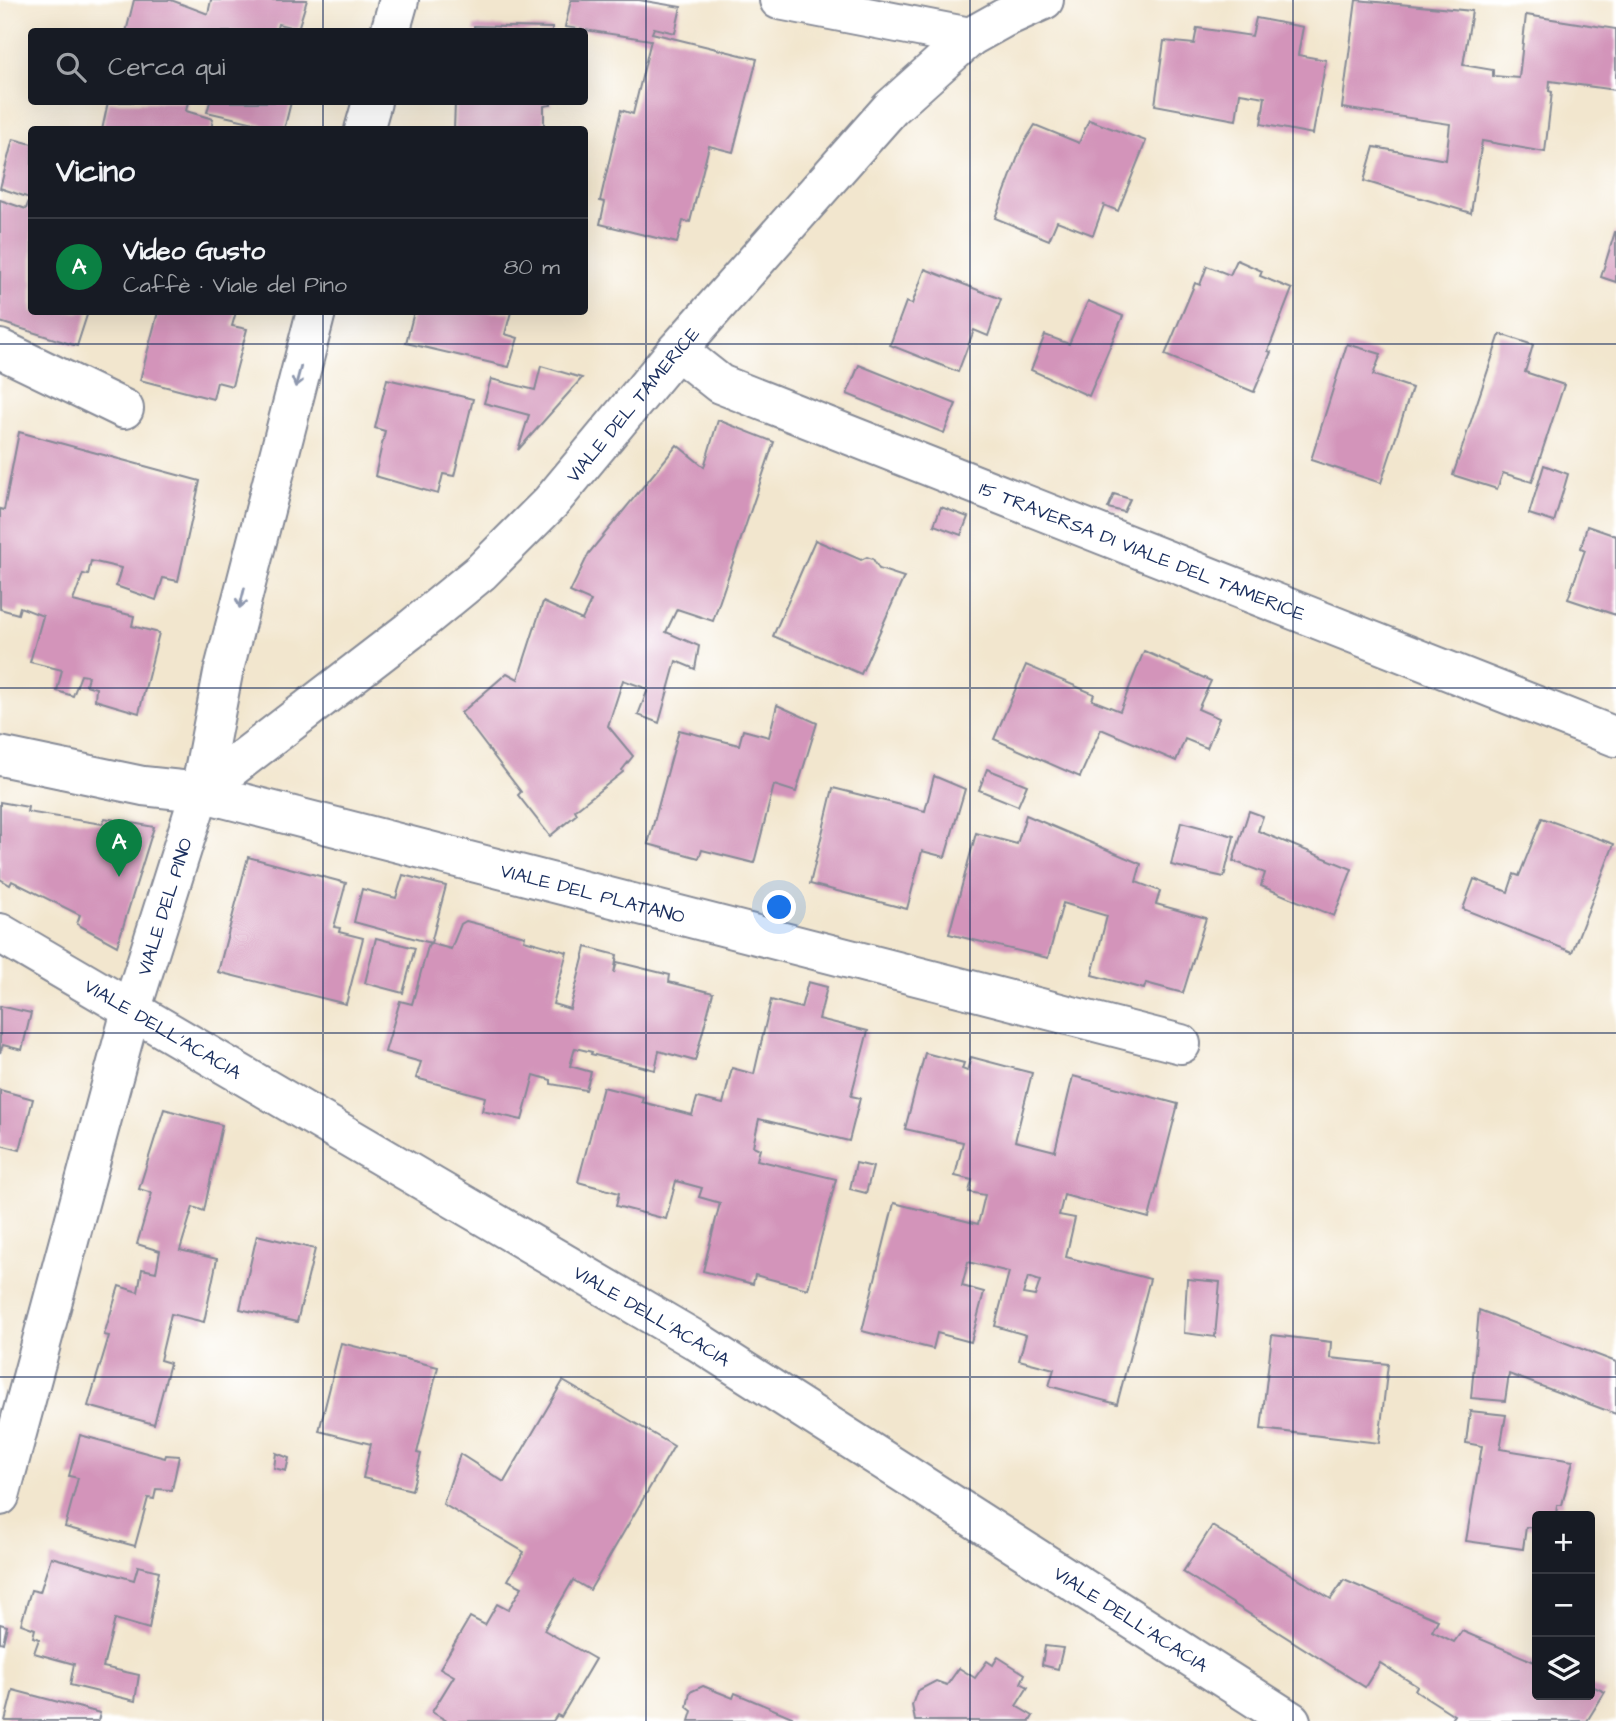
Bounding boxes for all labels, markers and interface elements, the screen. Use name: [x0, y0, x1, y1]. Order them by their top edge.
search box: [28, 28, 588, 105]
icon: search: [52, 48, 90, 86]
text: Cerca qui: [108, 49, 225, 85]
text: Vicino: [56, 151, 135, 193]
text: Video Gusto: [123, 233, 265, 269]
text: A: [72, 251, 86, 283]
text: 80 m: [503, 251, 560, 283]
text: Caffè · Viale del Pino: [123, 269, 347, 301]
street label: VIALE DEL TAMERICE: [561, 322, 706, 489]
one-way arrow: [291, 366, 304, 388]
street label: 15 TRAVERSA DI VIALE DEL TAMERICE: [975, 476, 1309, 628]
one-way arrow: [235, 586, 248, 609]
pin: A: [96, 819, 142, 877]
street label: VIALE DEL PINO: [131, 834, 200, 979]
street label: VIALE DEL PLATANO: [497, 858, 688, 931]
your location: [762, 890, 796, 924]
street label: VIALE DELL'ACACIA: [79, 973, 246, 1086]
street label: VIALE DELL'ACACIA: [568, 1260, 735, 1374]
map controls: [1532, 1511, 1595, 1700]
button: +: [1532, 1511, 1595, 1574]
street label: VIALE DELL'ACACIA: [1048, 1561, 1213, 1679]
button: −: [1532, 1574, 1595, 1637]
button: layers: [1532, 1637, 1595, 1700]

